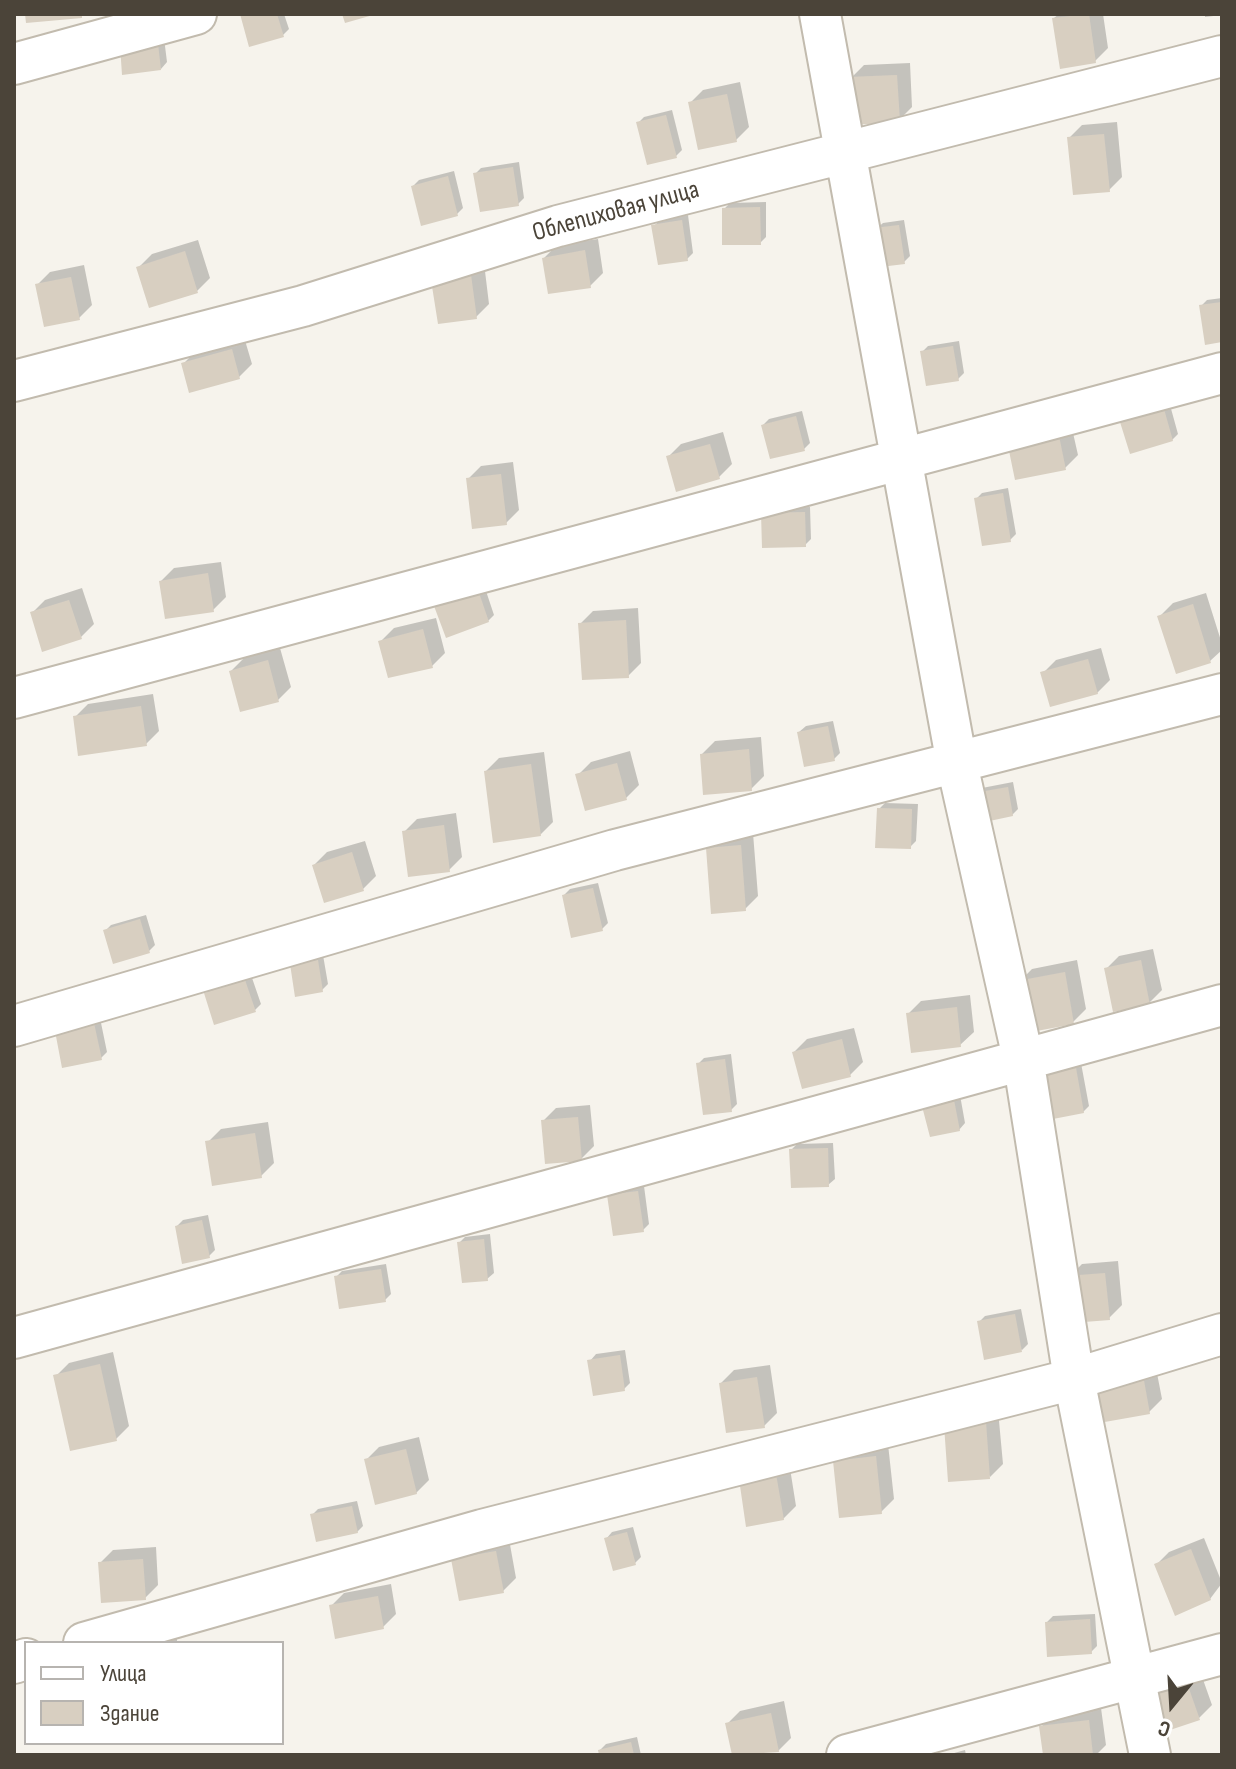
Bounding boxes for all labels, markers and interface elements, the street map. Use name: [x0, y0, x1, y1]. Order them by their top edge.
street label: Облепиховая улица: [529, 175, 703, 249]
legend: [24, 1641, 284, 1745]
text: Улица: [100, 1659, 146, 1688]
north arrow: [1132, 1665, 1212, 1745]
text: Здание: [100, 1699, 159, 1728]
text: С: [1155, 1714, 1174, 1743]

